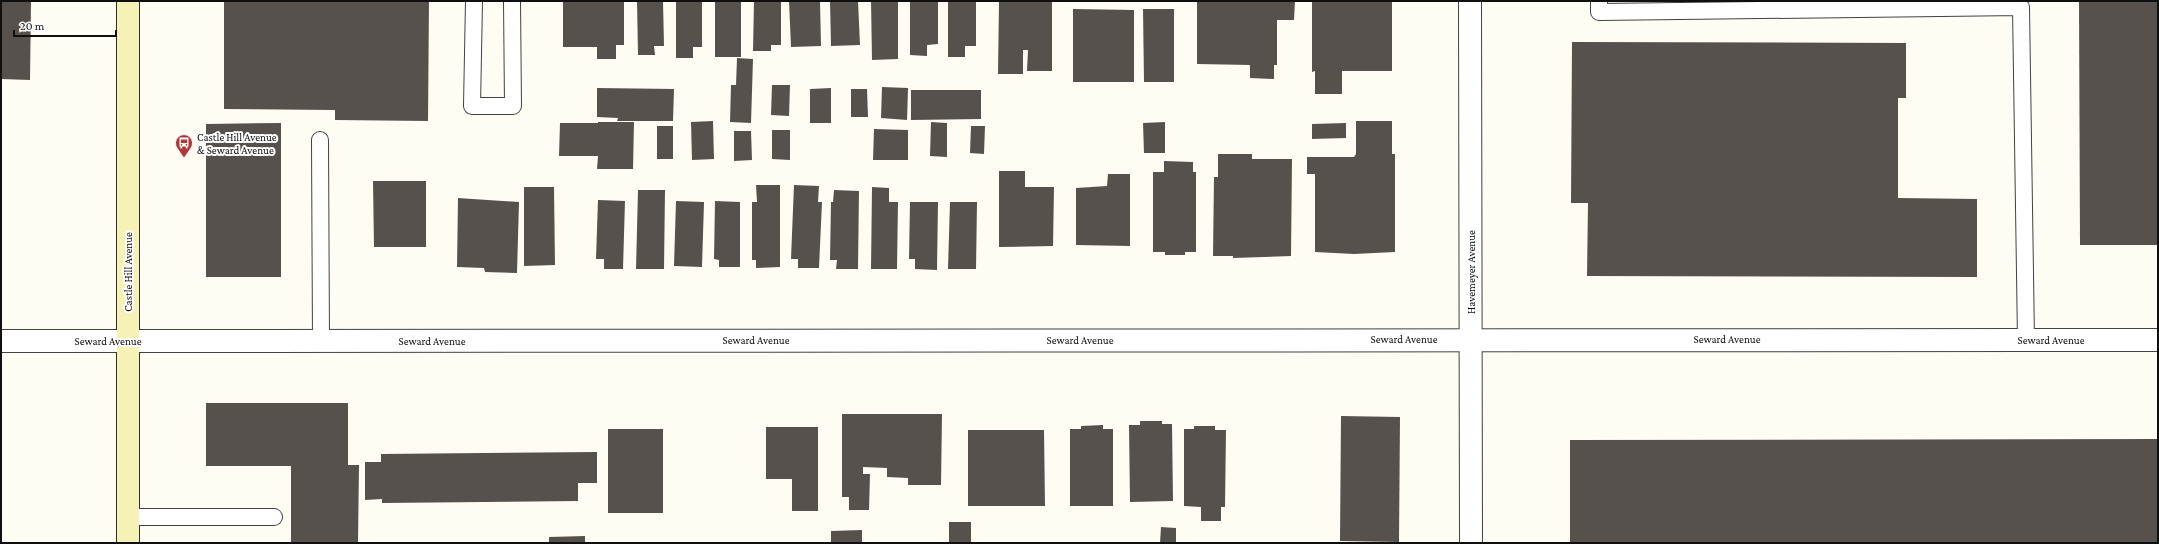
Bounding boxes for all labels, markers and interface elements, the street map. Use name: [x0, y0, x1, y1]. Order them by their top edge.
scale bar: [14, 12, 116, 38]
text: 20 m: [20, 19, 45, 33]
place label: Castle Hill Avenue & Seward Avenue: [197, 131, 277, 156]
bus stop icon: Castle Hill Avenue & Seward Avenue: [174, 133, 194, 158]
street label: Havemeyer Avenue: [1465, 230, 1478, 314]
street label: Castle Hill Avenue: [122, 232, 134, 312]
street label: Seward Avenue: [1371, 333, 1438, 345]
street label: Seward Avenue: [1694, 333, 1761, 345]
street label: Seward Avenue: [723, 334, 790, 346]
street label: Seward Avenue: [1047, 334, 1114, 346]
street label: Seward Avenue: [2018, 334, 2085, 346]
street label: Seward Avenue: [75, 335, 142, 347]
street label: Seward Avenue: [399, 335, 466, 347]

